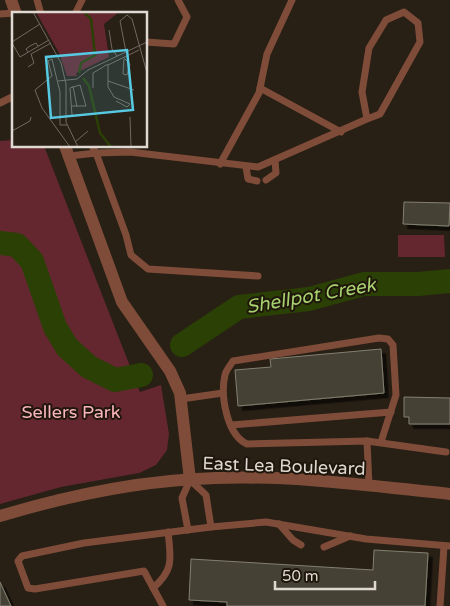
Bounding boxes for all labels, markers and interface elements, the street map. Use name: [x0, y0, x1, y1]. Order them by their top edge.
inset map: [12, 12, 148, 148]
water label: Shellpot Creek: [245, 274, 379, 318]
park label: Sellers Park: [21, 401, 121, 423]
street label: East Lea Boulevard: [202, 452, 366, 480]
scale bar: [275, 558, 375, 590]
text: 50 m: [282, 567, 319, 585]

